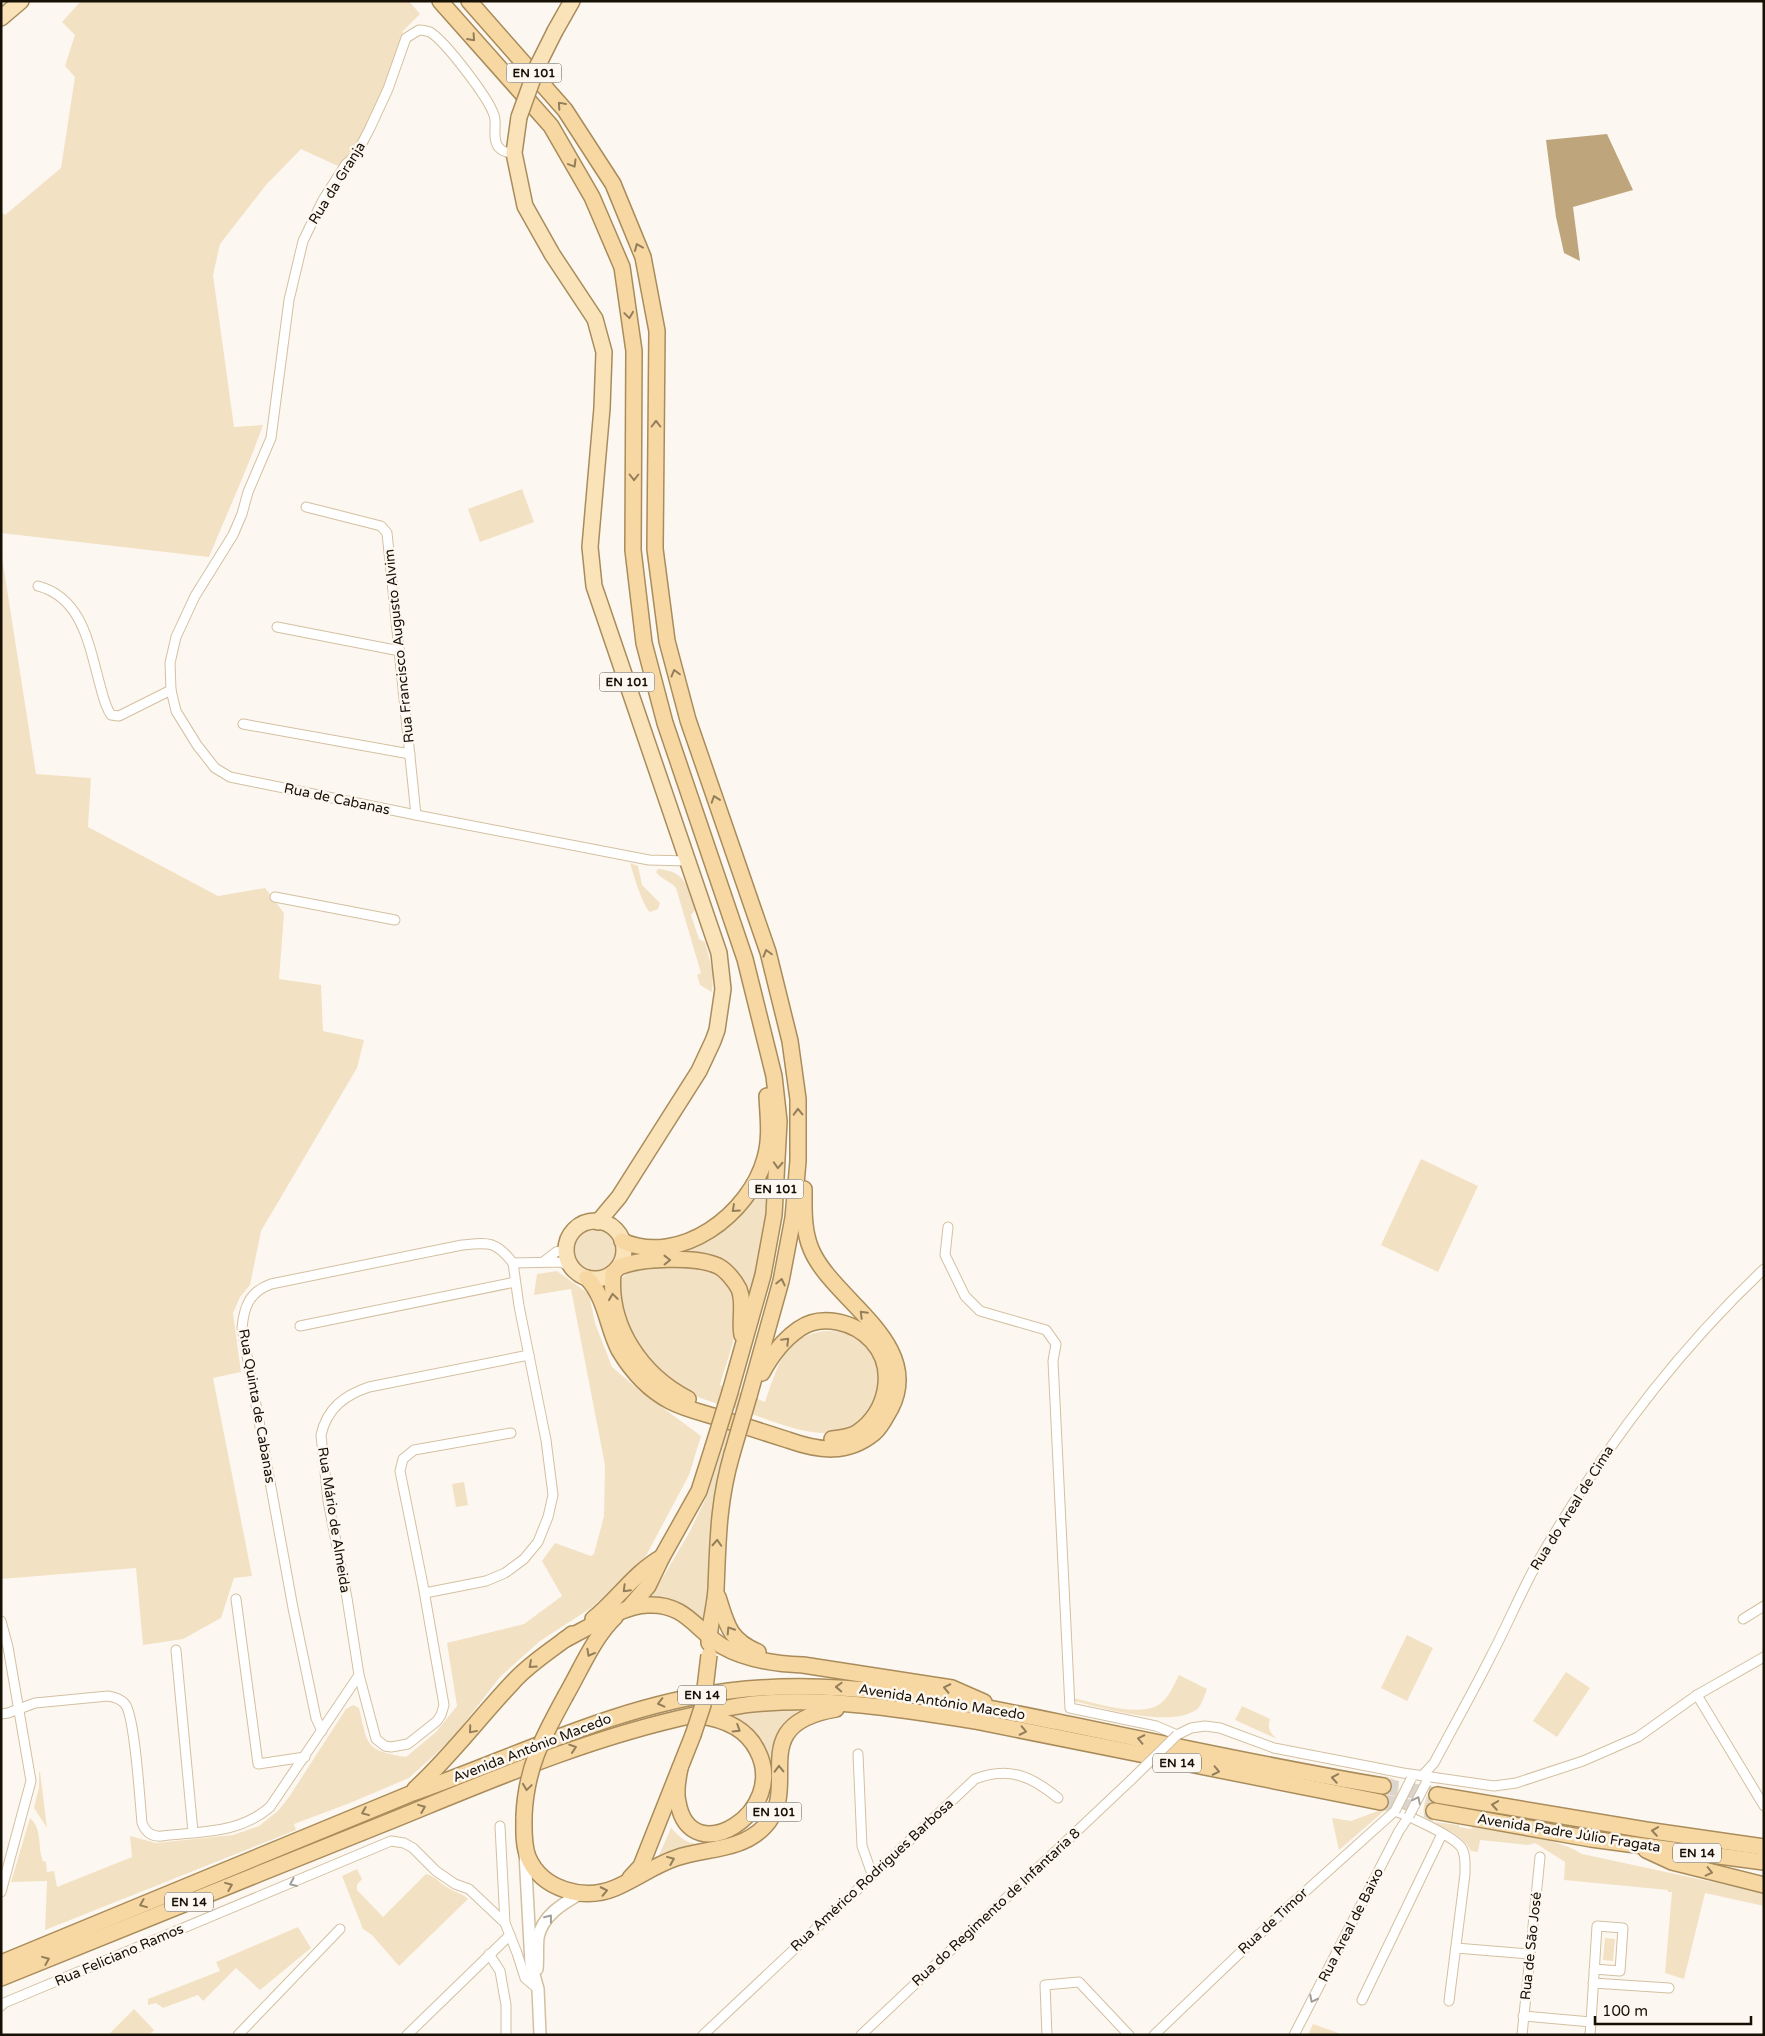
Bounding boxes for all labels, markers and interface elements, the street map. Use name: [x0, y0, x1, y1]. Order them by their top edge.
one-way arrow: [466, 32, 475, 41]
road number: EN 101: [506, 64, 562, 82]
one-way arrow: [558, 102, 566, 111]
street label: Rua da Granja: [305, 139, 369, 227]
one-way arrow: [567, 159, 577, 168]
one-way arrow: [634, 243, 644, 251]
one-way arrow: [623, 311, 634, 319]
one-way arrow: [651, 420, 661, 428]
one-way arrow: [629, 474, 639, 481]
street label: Rua Francisco Augusto Alvim: [380, 548, 418, 744]
one-way arrow: [671, 669, 681, 677]
road number: EN 101: [600, 672, 654, 692]
street label: Rua de Cabanas: [282, 779, 392, 819]
one-way arrow: [711, 795, 721, 804]
one-way arrow: [763, 949, 773, 957]
one-way arrow: [793, 1108, 803, 1116]
one-way arrow: [772, 1161, 783, 1169]
road number: EN 101: [748, 1180, 804, 1198]
one-way arrow: [731, 1203, 740, 1212]
one-way arrow: [663, 1255, 671, 1265]
one-way arrow: [775, 1277, 786, 1286]
one-way arrow: [609, 1292, 619, 1301]
one-way arrow: [860, 1311, 869, 1320]
street label: Rua Quinta de Cabanas: [235, 1328, 279, 1485]
one-way arrow: [780, 1338, 789, 1347]
street label: Rua do Areal de Cima: [1527, 1443, 1617, 1573]
street label: Rua Mário de Almeida: [314, 1446, 354, 1594]
one-way arrow: [712, 1538, 723, 1546]
one-way arrow: [623, 1583, 632, 1592]
one-way arrow: [727, 1627, 736, 1636]
one-way arrow: [586, 1648, 596, 1657]
one-way arrow: [528, 1659, 537, 1668]
street label: Avenida António Macedo: [858, 1680, 1026, 1724]
one-way arrow: [835, 1682, 843, 1693]
one-way arrow: [942, 1683, 951, 1694]
road number: EN 14: [678, 1686, 726, 1704]
one-way arrow: [657, 1698, 665, 1708]
street label: Avenida António Macedo: [450, 1710, 614, 1786]
one-way arrow: [732, 1723, 741, 1732]
one-way arrow: [468, 1725, 477, 1734]
one-way arrow: [1018, 1725, 1027, 1736]
one-way arrow: [1137, 1734, 1146, 1745]
one-way arrow: [568, 1744, 576, 1754]
road number: EN 14: [1153, 1754, 1201, 1772]
one-way arrow: [774, 1764, 784, 1772]
one-way arrow: [1212, 1765, 1221, 1775]
one-way arrow: [1330, 1774, 1339, 1784]
one-way arrow: [522, 1783, 532, 1792]
street label: Rua Américo Rodrigues Barbosa: [787, 1795, 957, 1955]
one-way arrow: [1411, 1796, 1421, 1805]
one-way arrow: [1490, 1800, 1499, 1810]
road number: EN 101: [746, 1802, 802, 1821]
one-way arrow: [417, 1804, 425, 1814]
one-way arrow: [361, 1806, 370, 1817]
street label: Avenida Padre Júlio Fragata: [1476, 1810, 1662, 1856]
street label: Rua do Regimento de Infantaria 8: [908, 1824, 1084, 1990]
one-way arrow: [1651, 1827, 1659, 1837]
road number: EN 14: [1673, 1844, 1721, 1862]
one-way arrow: [666, 1856, 675, 1866]
street label: Rua Areal de Baixo: [1315, 1865, 1387, 1985]
one-way arrow: [1704, 1866, 1713, 1877]
one-way arrow: [289, 1876, 298, 1887]
one-way arrow: [225, 1881, 233, 1891]
street label: Rua de Timor: [1235, 1884, 1312, 1958]
one-way arrow: [600, 1886, 609, 1897]
street label: Rua de São José: [1517, 1891, 1545, 2001]
road number: EN 14: [165, 1892, 213, 1911]
one-way arrow: [140, 1898, 148, 1908]
one-way arrow: [543, 1914, 552, 1924]
street label: Rua Feliciano Ramos: [52, 1920, 186, 1990]
one-way arrow: [41, 1955, 50, 1966]
one-way arrow: [1309, 1993, 1319, 2002]
scale bar: [1595, 1994, 1751, 2026]
text: 100 m: [1602, 2002, 1648, 2020]

